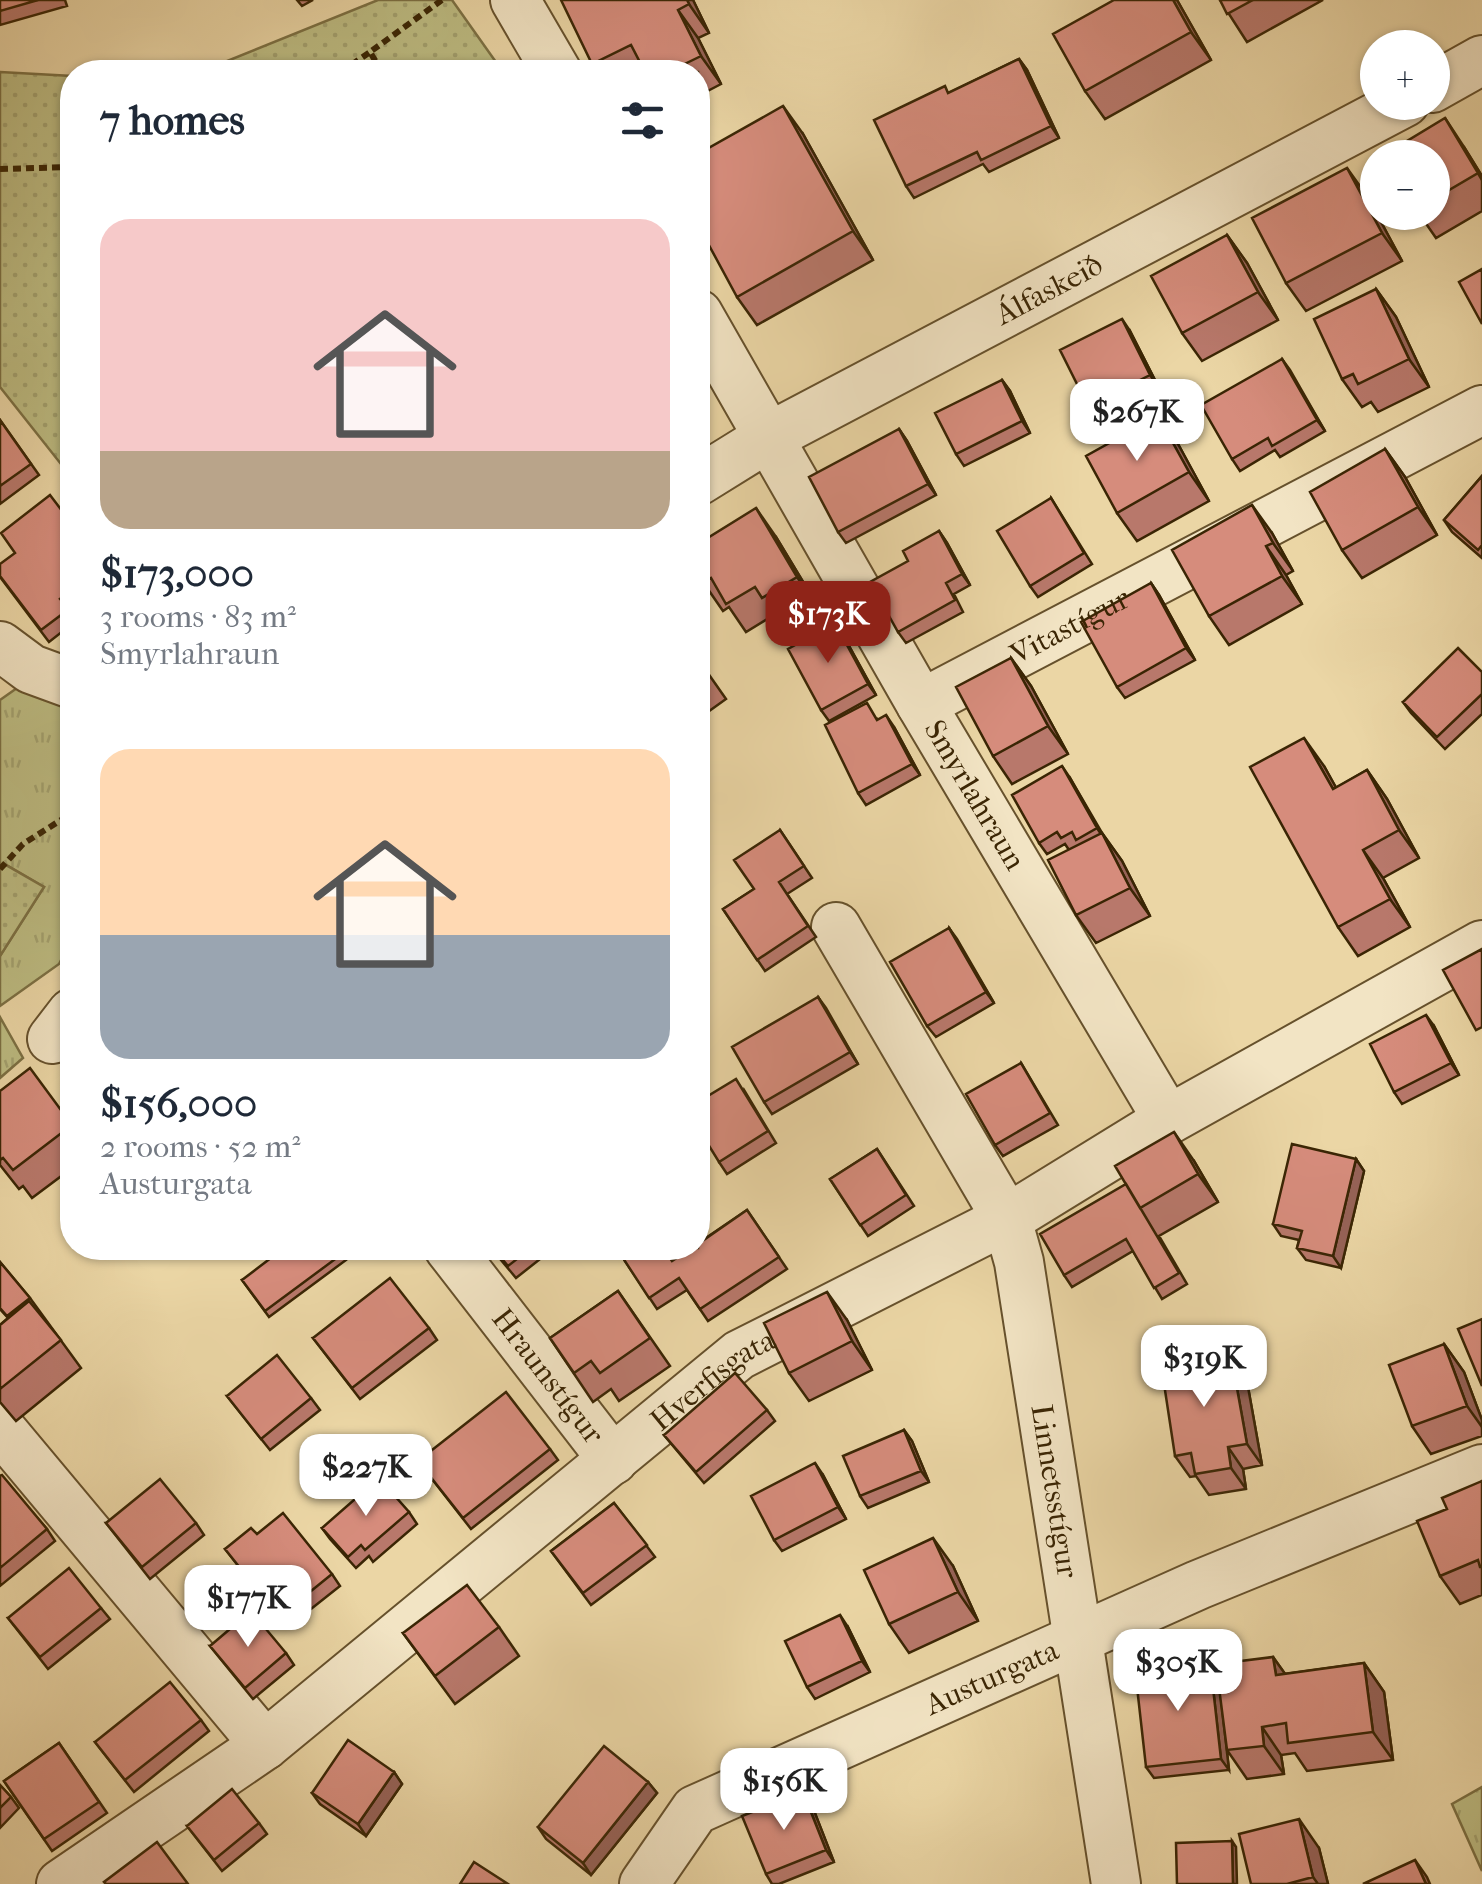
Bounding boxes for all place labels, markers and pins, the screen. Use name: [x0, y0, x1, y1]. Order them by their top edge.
pin: $267K: [1067, 379, 1207, 464]
pin: $173K: [758, 581, 898, 666]
pin: $319K: [1134, 1325, 1274, 1410]
pin: $227K: [296, 1434, 436, 1519]
pin: $177K: [178, 1565, 318, 1650]
pin: $305K: [1108, 1629, 1248, 1714]
pin: $156K: [714, 1748, 854, 1833]

